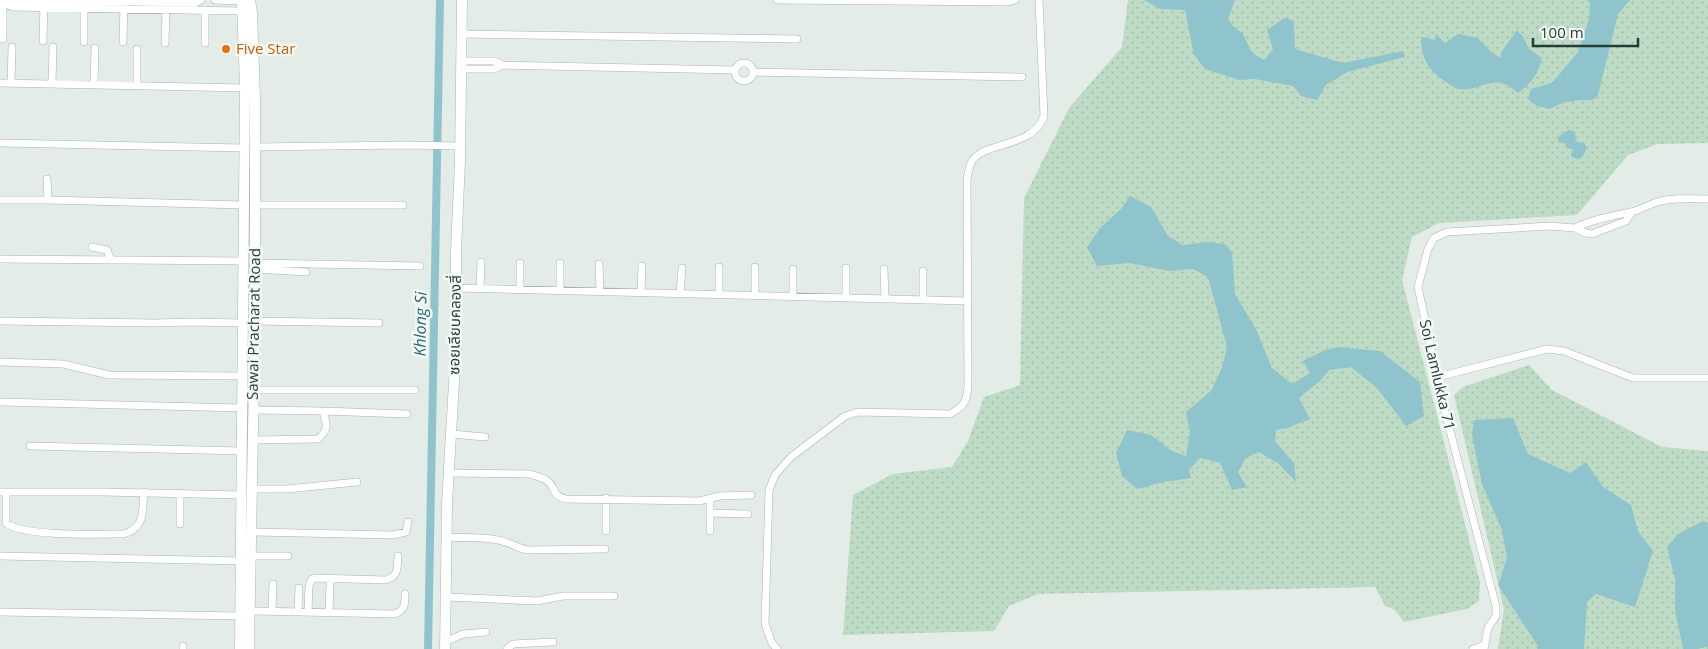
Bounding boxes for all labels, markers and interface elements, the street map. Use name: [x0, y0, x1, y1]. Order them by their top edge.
scale bar: [1533, 15, 1638, 47]
text: 100 m: [1540, 22, 1584, 42]
place label: Five Star: [236, 38, 295, 58]
marker: Five Star: [220, 43, 232, 55]
street label: Sawai Pracharat Road: [242, 248, 264, 400]
street label: ซอยเลียบคลองสี่: [443, 275, 465, 375]
water label: Khlong Si: [408, 290, 432, 357]
street label: Soi Lamlukka 71: [1416, 317, 1460, 432]

